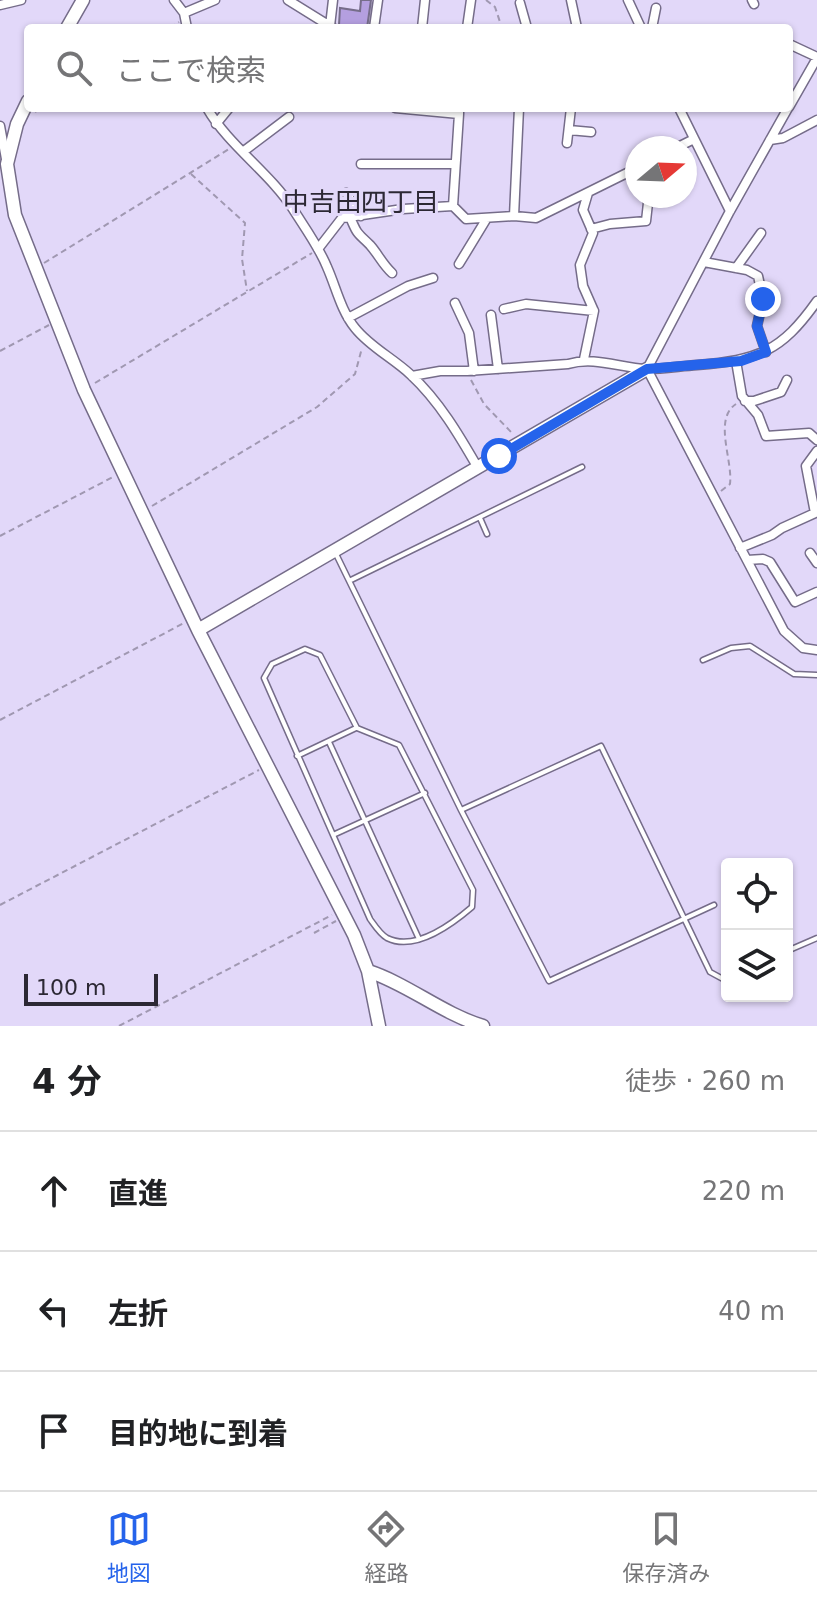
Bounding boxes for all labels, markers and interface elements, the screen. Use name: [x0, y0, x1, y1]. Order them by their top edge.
search box: [24, 24, 793, 112]
icon: search: [52, 46, 96, 90]
text: ここで検索: [116, 53, 266, 88]
north arrow: [625, 136, 697, 208]
district label: 中吉田四丁目: [283, 187, 439, 217]
route end: [745, 281, 781, 317]
route start: [481, 438, 517, 474]
map controls: [721, 858, 793, 1002]
button: locate: [721, 858, 793, 930]
button: layers: [721, 930, 793, 1002]
scale bar: [24, 970, 158, 1006]
text: 100 m: [36, 975, 106, 1000]
text: 4 分: [32, 1061, 102, 1101]
text: 徒歩 · 260 m: [625, 1066, 785, 1096]
icon: ahead: [32, 1169, 76, 1213]
text: 直進: [108, 1176, 168, 1211]
text: 220 m: [702, 1176, 785, 1206]
icon: left: [32, 1289, 76, 1333]
text: 左折: [108, 1296, 168, 1331]
text: 40 m: [718, 1296, 785, 1326]
icon: arrive: [32, 1409, 76, 1453]
text: 目的地に到着: [108, 1416, 288, 1451]
tab: 地図: [107, 1507, 151, 1587]
tab: 経路: [364, 1507, 408, 1587]
tab: 保存済み: [622, 1507, 710, 1587]

